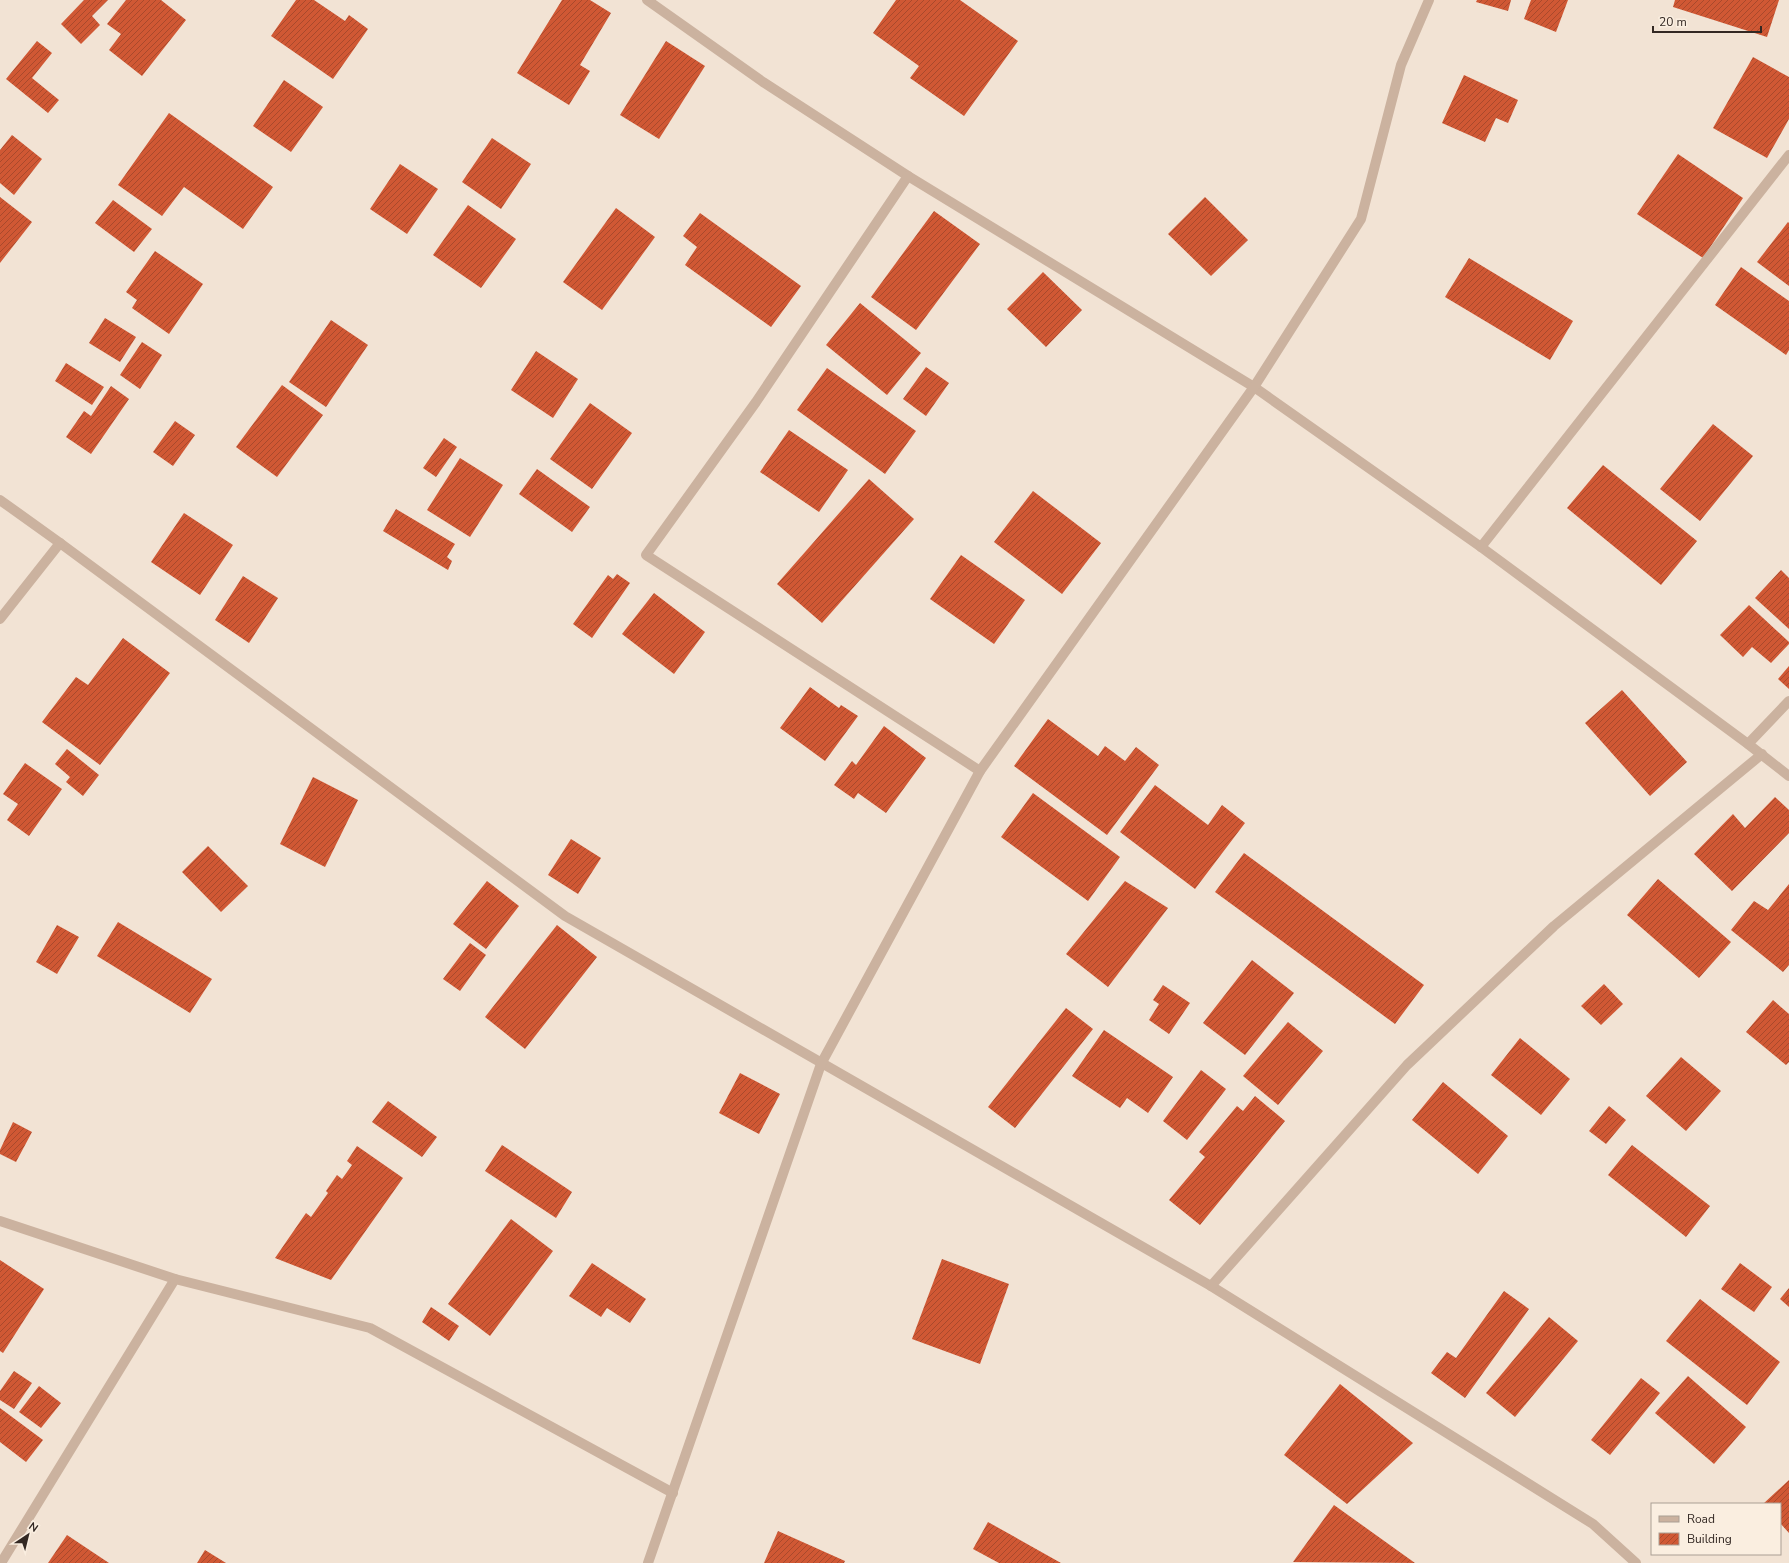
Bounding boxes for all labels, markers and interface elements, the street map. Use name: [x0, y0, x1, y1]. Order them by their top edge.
scale bar: [1653, 8, 1761, 34]
text: 20 m: [1659, 14, 1687, 30]
legend: [1651, 1503, 1781, 1555]
text: Road: [1687, 1511, 1715, 1527]
north arrow: [8, 1515, 48, 1555]
text: N: [26, 1519, 41, 1536]
text: Building: [1687, 1531, 1732, 1547]

